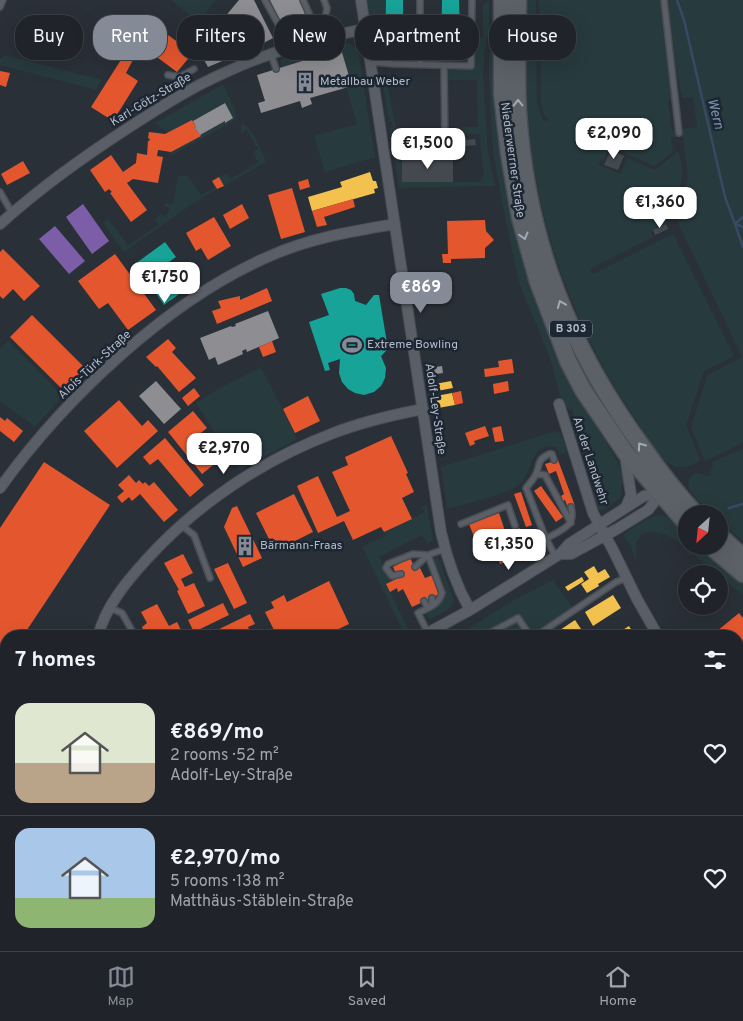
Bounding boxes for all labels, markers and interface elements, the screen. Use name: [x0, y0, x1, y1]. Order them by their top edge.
chip: Buy: [15, 15, 83, 60]
chip: Rent: [93, 15, 167, 60]
chip: Filters: [177, 15, 264, 60]
chip: New: [274, 15, 345, 60]
chip: Apartment: [355, 15, 479, 60]
chip: House: [489, 15, 576, 60]
street label: Karl-Götz-Straße: [108, 70, 194, 130]
building icon: Metallbau Weber: [294, 71, 316, 93]
place label: Metallbau Weber: [320, 74, 410, 90]
water label: Wern: [703, 97, 727, 131]
one-way arrow: [513, 98, 523, 106]
street label: Niederwerrner Straße: [496, 101, 528, 219]
pin: €2,090: [573, 118, 655, 160]
text: €2,090: [587, 124, 641, 144]
pin: €1,500: [387, 128, 469, 170]
text: €1,500: [402, 134, 454, 154]
pin: €1,360: [619, 186, 701, 229]
text: €1,360: [635, 193, 685, 213]
one-way arrow: [519, 231, 529, 239]
pin: €1,750: [124, 262, 206, 304]
text: €1,750: [141, 268, 189, 288]
pin: €869: [391, 272, 451, 314]
text: €869: [401, 278, 441, 298]
one-way arrow: [557, 301, 567, 309]
road number: B 303: [550, 320, 592, 338]
street label: Alois-Türk-Straße: [55, 327, 135, 403]
sports icon: Extreme Bowling: [341, 334, 363, 356]
place label: Extreme Bowling: [367, 337, 458, 353]
street label: Adolf-Ley-Straße: [421, 362, 449, 456]
street label: An der Landwehr: [568, 415, 612, 507]
pin: €2,970: [183, 432, 265, 475]
text: €2,970: [198, 439, 250, 459]
one-way arrow: [638, 442, 647, 451]
north arrow: [678, 505, 728, 555]
map controls: [678, 505, 728, 615]
pin: €1,350: [468, 528, 550, 571]
building icon: Bärmann-Fraas: [234, 535, 256, 557]
text: €1,350: [484, 535, 534, 555]
place label: Bärmann-Fraas: [260, 538, 342, 554]
button: locate: [678, 565, 728, 615]
icon: filters: [701, 646, 729, 674]
text: 7 homes: [15, 647, 96, 674]
text: €869/mo: [170, 719, 264, 746]
icon: home: [55, 723, 115, 783]
icon: heart: [701, 739, 729, 767]
text: 2 rooms · 52 m²: [170, 746, 279, 766]
text: Adolf-Ley-Straße: [170, 766, 293, 786]
text: €2,970/mo: [170, 845, 280, 872]
icon: home: [55, 848, 115, 908]
icon: heart: [701, 864, 729, 892]
text: 5 rooms · 138 m²: [170, 872, 285, 892]
text: Matthäus-Stäblein-Straße: [170, 892, 354, 912]
tab: Map: [107, 963, 135, 1010]
tab: Saved: [348, 963, 386, 1010]
tab: Home: [599, 963, 636, 1010]

